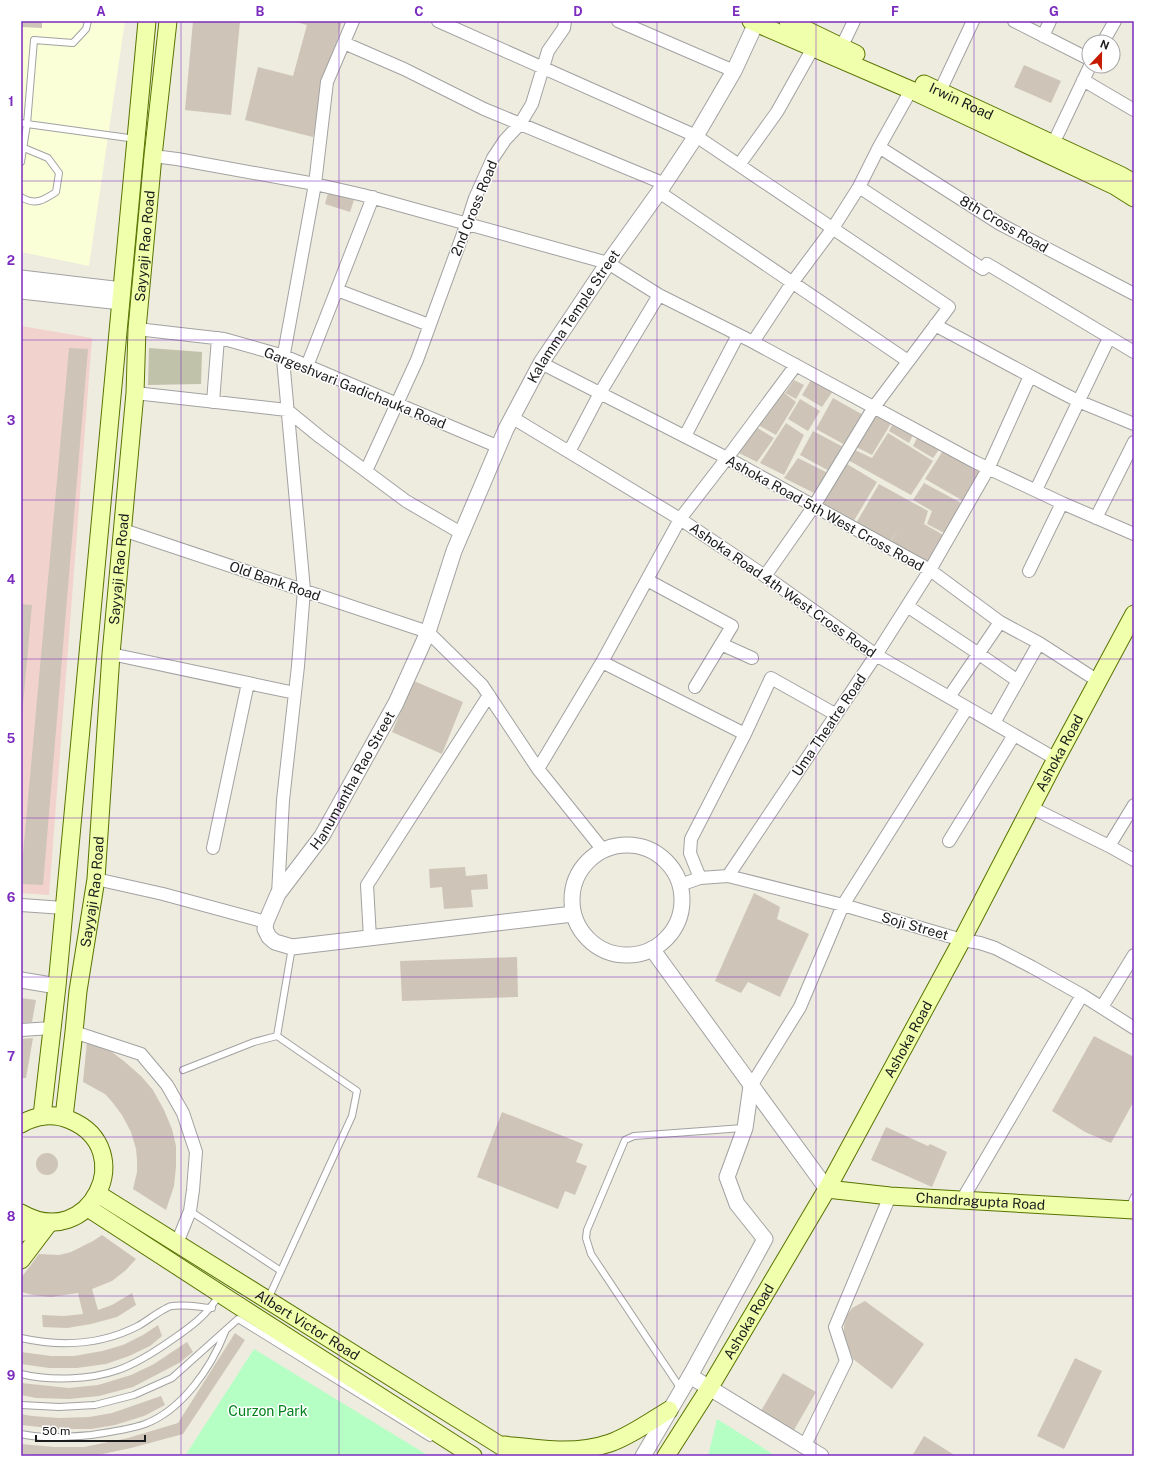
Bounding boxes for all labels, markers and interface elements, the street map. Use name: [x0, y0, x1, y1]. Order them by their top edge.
text: A: [96, 4, 106, 19]
text: B: [256, 4, 265, 19]
text: C: [414, 4, 424, 19]
text: D: [573, 4, 583, 19]
text: E: [732, 4, 740, 19]
text: F: [891, 4, 899, 19]
text: G: [1049, 4, 1059, 19]
north arrow: [1081, 34, 1121, 74]
text: N: [1099, 38, 1111, 52]
street label: Irwin Road: [927, 80, 996, 123]
text: 1: [8, 94, 14, 109]
street label: 2nd Cross Road: [448, 158, 500, 258]
street label: Sayyaji Rao Road: [132, 190, 158, 303]
street label: 8th Cross Road: [957, 192, 1051, 256]
street label: Kalamma Temple Street: [524, 246, 623, 386]
text: 2: [7, 253, 15, 268]
street label: Gargeshvari Gadichauka Road: [262, 344, 448, 432]
text: 3: [7, 413, 16, 428]
street label: Ashoka Road 5th West Cross Road: [723, 452, 927, 574]
street label: Sayyaji Rao Road: [106, 513, 132, 625]
street label: Ashoka Road 4th West Cross Road: [687, 519, 879, 661]
street label: Old Bank Road: [227, 558, 323, 604]
text: 4: [7, 572, 16, 587]
street label: Uma Theatre Road: [789, 671, 869, 779]
street label: Hanumantha Rao Street: [307, 709, 398, 853]
street label: Ashoka Road: [1033, 712, 1086, 794]
text: 5: [7, 731, 16, 746]
street label: Sayyaji Rao Road: [77, 836, 107, 948]
text: 6: [7, 890, 16, 905]
street label: Soji Street: [880, 909, 950, 943]
street label: Ashoka Road: [881, 998, 935, 1081]
text: 7: [7, 1049, 15, 1064]
street label: Chandragupta Road: [915, 1189, 1046, 1213]
text: 8: [7, 1209, 16, 1224]
street label: Ashoka Road: [720, 1281, 777, 1362]
street label: Albert Victor Road: [252, 1286, 362, 1363]
text: 9: [7, 1368, 15, 1383]
park label: Curzon Park: [228, 1403, 308, 1419]
scale bar: [36, 1417, 145, 1443]
text: 50 m: [42, 1424, 70, 1438]

